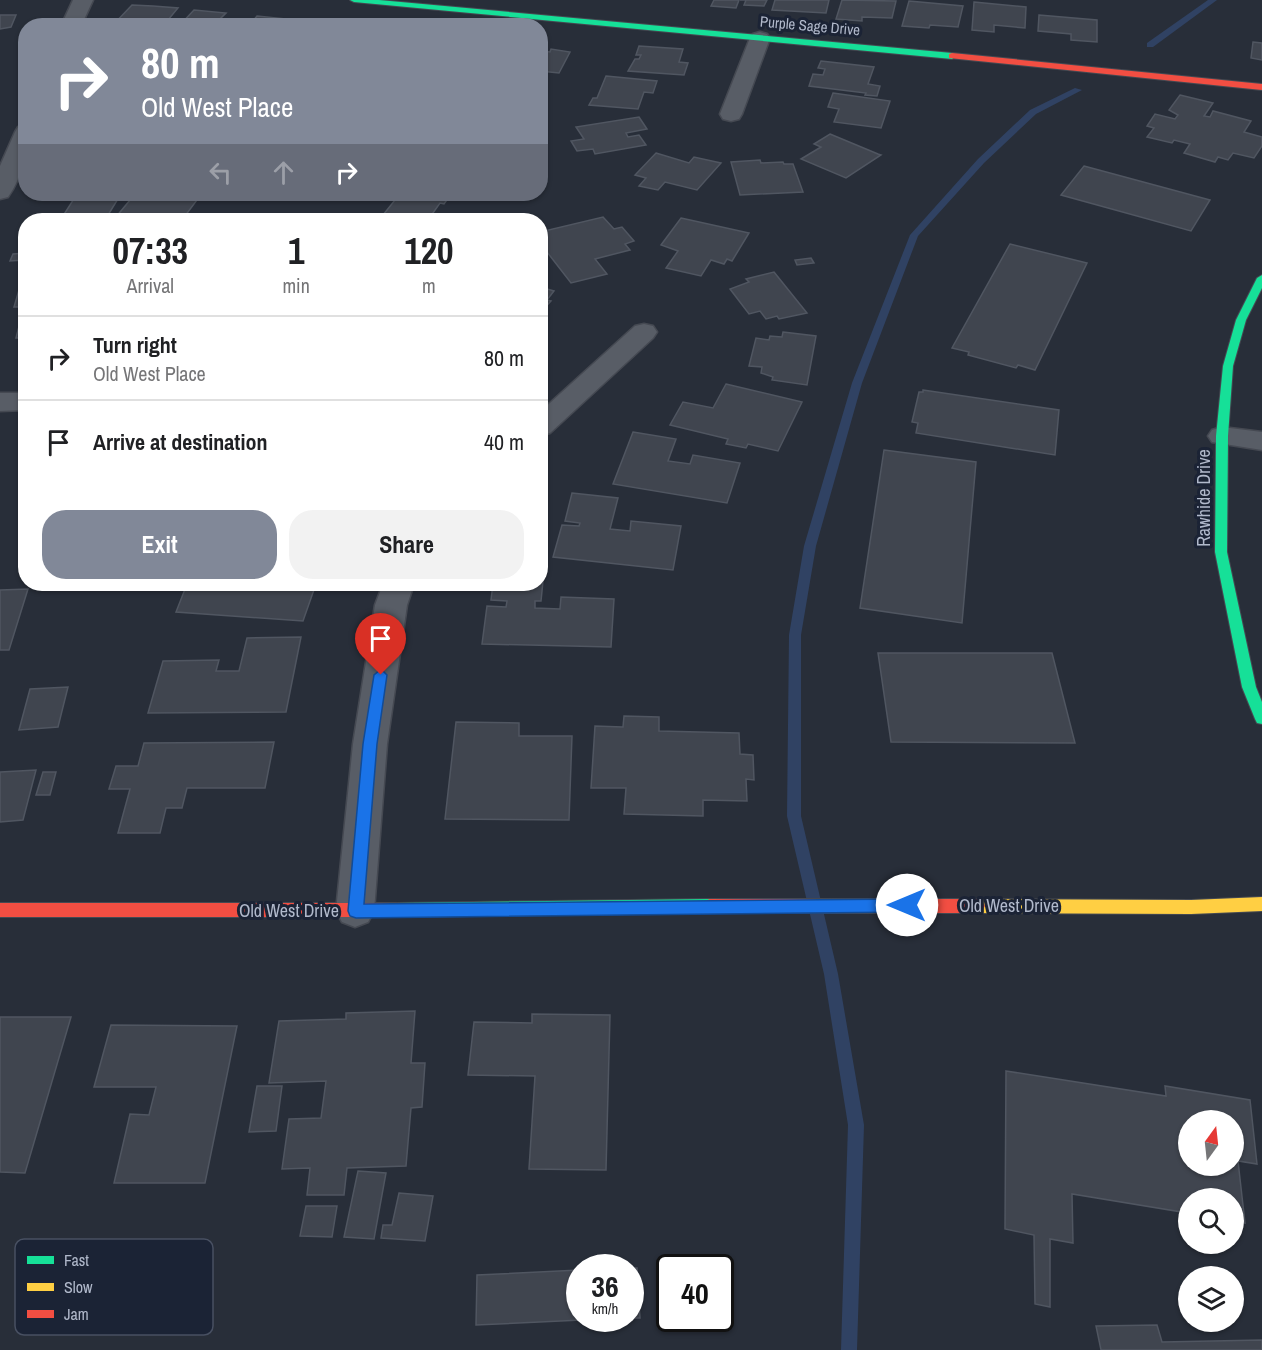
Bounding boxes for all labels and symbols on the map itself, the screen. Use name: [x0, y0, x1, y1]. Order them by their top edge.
street label: Purple Sage Drive: [759, 11, 861, 40]
street label: Rawhide Drive: [1191, 449, 1216, 547]
pin: [355, 613, 406, 675]
position arrow: [875, 873, 939, 937]
street label: Old West Drive: [959, 893, 1059, 918]
street label: Old West Drive: [239, 898, 339, 923]
north arrow: [1178, 1110, 1244, 1176]
legend: [15, 1239, 213, 1335]
text: Fast: [64, 1249, 89, 1271]
speed limit sign: 40: [656, 1254, 734, 1332]
text: Slow: [64, 1276, 93, 1298]
text: Jam: [64, 1303, 89, 1325]

